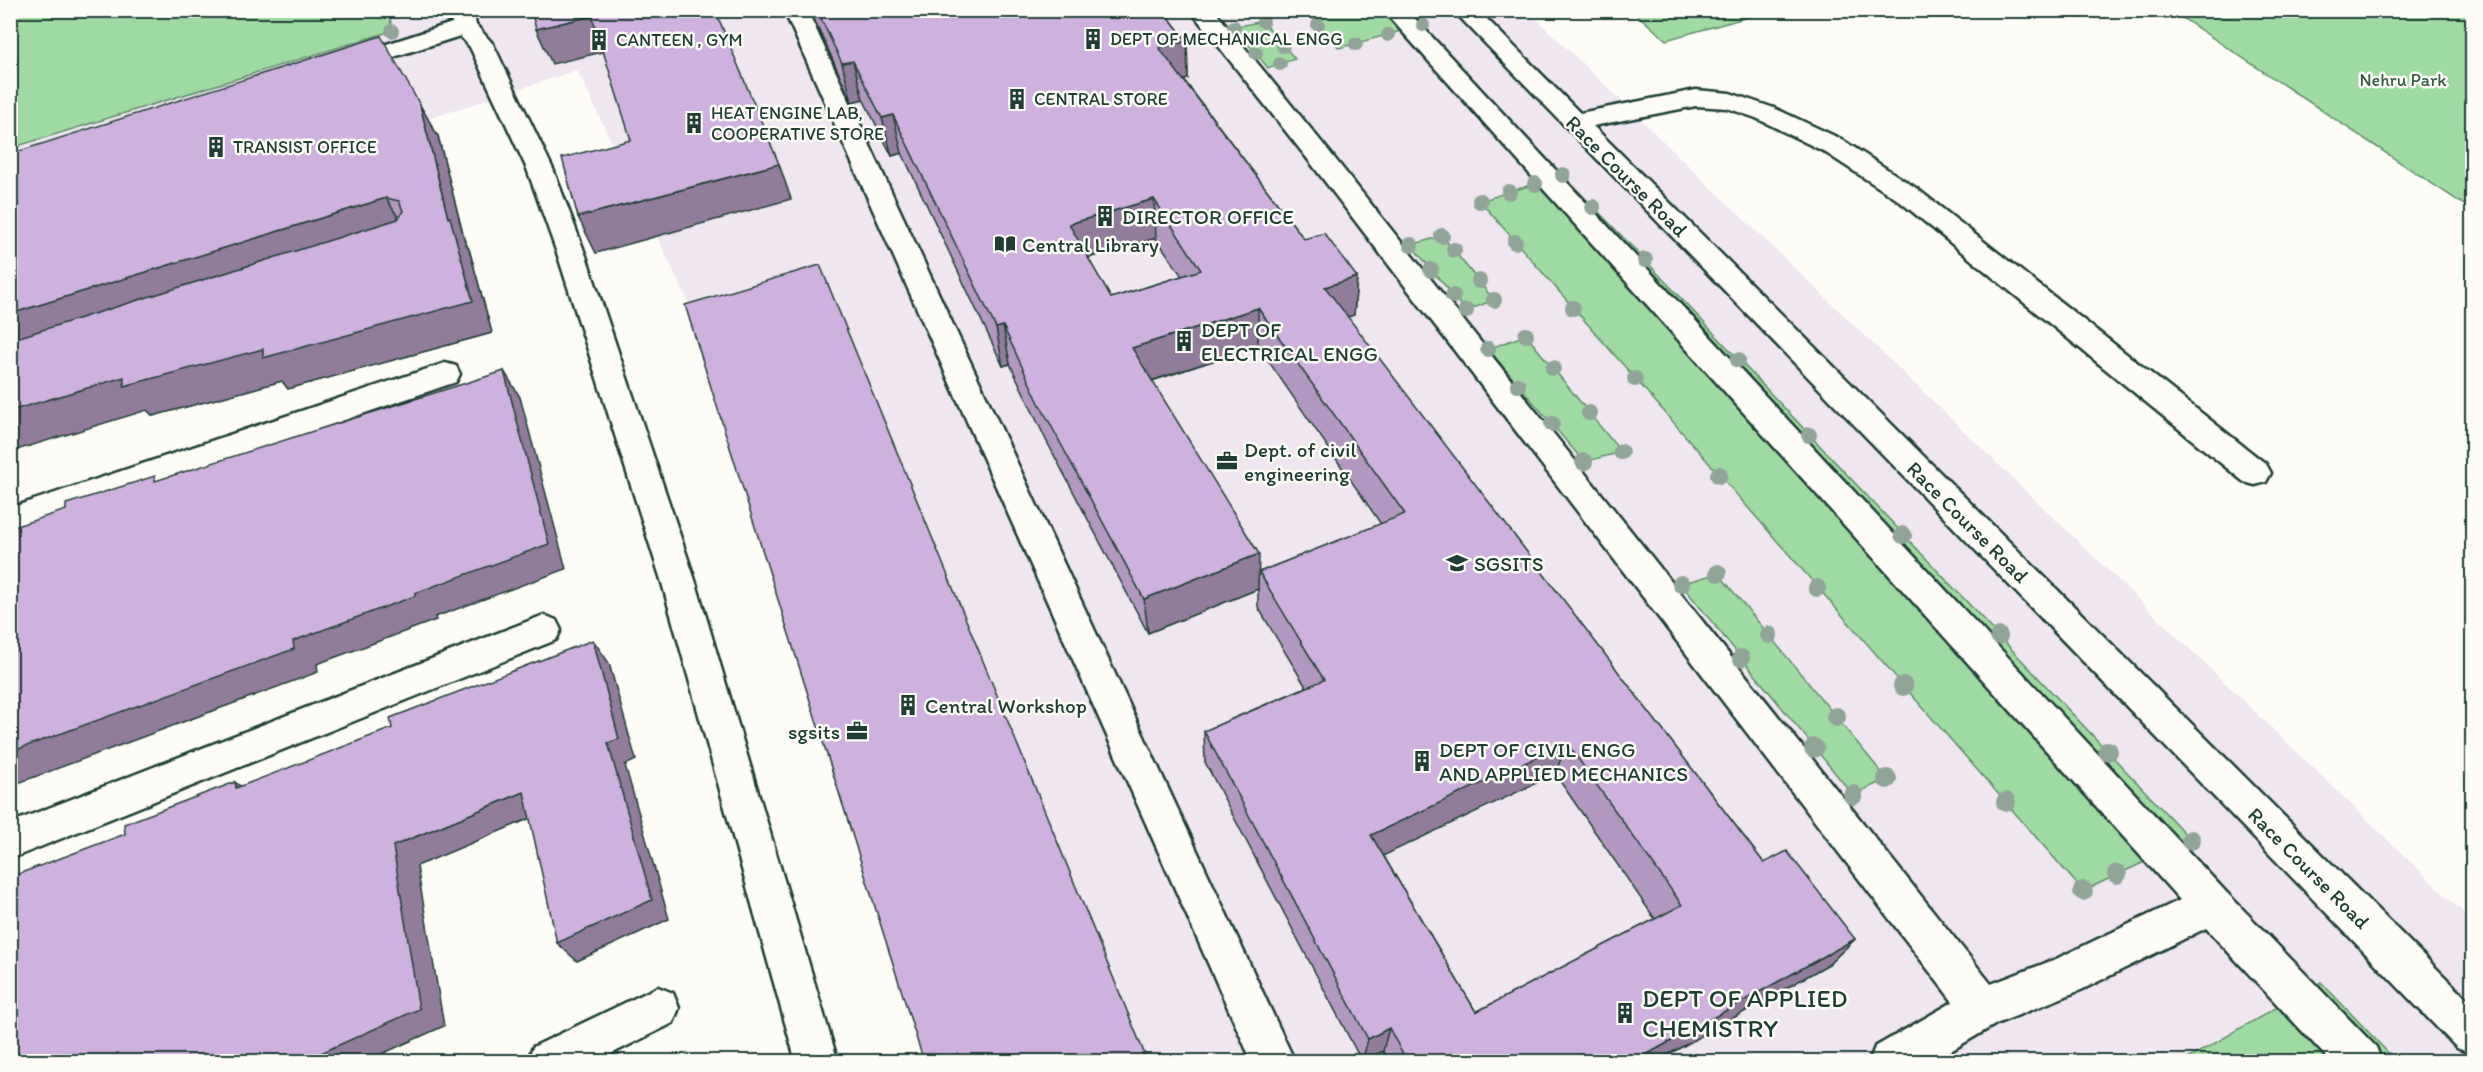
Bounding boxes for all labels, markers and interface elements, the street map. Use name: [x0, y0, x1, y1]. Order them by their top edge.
building icon: DEPT OF MECHANICAL ENGG: [1081, 27, 1105, 51]
building icon: CANTEEN , GYM: [587, 28, 611, 52]
place label: DEPT OF MECHANICAL ENGG: [1110, 28, 1343, 50]
place label: CANTEEN , GYM: [616, 29, 743, 51]
park label: Nehru Park: [2359, 69, 2447, 91]
building icon: CENTRAL STORE: [1005, 87, 1029, 111]
place label: CENTRAL STORE: [1034, 88, 1168, 110]
place label: HEAT ENGINE LAB, COOPERATIVE STORE: [711, 102, 884, 145]
street label: Race Course Road: [1561, 110, 1693, 242]
building icon: HEAT ENGINE LAB, COOPERATIVE STORE: [682, 111, 706, 135]
building icon: TRANSIST OFFICE: [204, 135, 228, 159]
place label: TRANSIST OFFICE: [233, 136, 377, 158]
building icon: DIRECTOR OFFICE: [1093, 204, 1117, 228]
place label: DIRECTOR OFFICE: [1122, 204, 1294, 229]
library icon: Central Library: [993, 232, 1017, 256]
place label: Central Library: [1022, 232, 1159, 257]
place label: DEPT OF ELECTRICAL ENGG: [1201, 317, 1378, 366]
building icon: DEPT OF ELECTRICAL ENGG: [1172, 329, 1196, 353]
place label: Dept. of civil engineering: [1244, 437, 1356, 486]
office icon: Dept. of civil engineering: [1215, 449, 1239, 473]
street label: Race Course Road: [1902, 456, 2034, 588]
school or university icon: SGSITS: [1445, 551, 1469, 575]
place label: SGSITS: [1474, 551, 1544, 576]
building icon: Central Workshop: [896, 693, 920, 717]
place label: Central Workshop: [925, 693, 1087, 718]
place label: sgsits: [788, 719, 840, 744]
office icon: sgsits: [845, 719, 869, 743]
place label: DEPT OF CIVIL ENGG AND APPLIED MECHANICS: [1439, 737, 1688, 786]
building icon: DEPT OF CIVIL ENGG AND APPLIED MECHANICS: [1410, 749, 1434, 773]
street label: Race Course Road: [2243, 802, 2375, 934]
place label: DEPT OF APPLIED CHEMISTRY: [1642, 982, 1847, 1044]
building icon: DEPT OF APPLIED CHEMISTRY: [1613, 1001, 1637, 1025]

